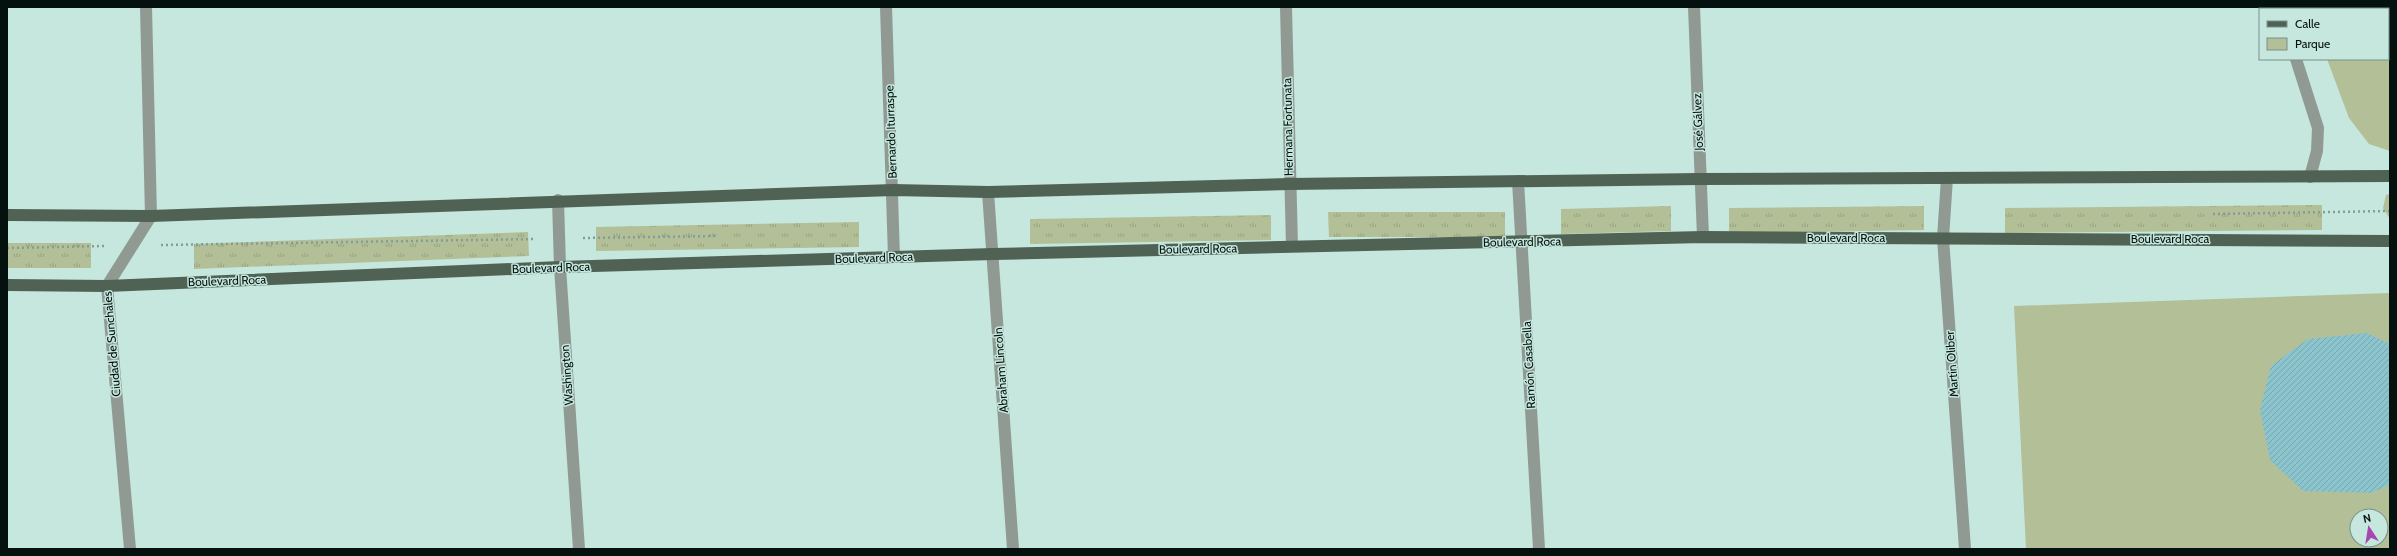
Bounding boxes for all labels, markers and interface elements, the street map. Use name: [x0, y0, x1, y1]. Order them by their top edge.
legend: [2259, 8, 2389, 60]
text: Calle: [2295, 16, 2320, 31]
text: Parque: [2295, 36, 2330, 51]
street label: Hermana Fortunata: [1279, 77, 1296, 176]
street label: Bernardo Iturraspe: [881, 85, 900, 179]
street label: José Gálvez: [1689, 93, 1706, 152]
street label: Boulevard Roca: [1807, 230, 1885, 245]
street label: Boulevard Roca: [2131, 231, 2209, 246]
street label: Boulevard Roca: [1483, 233, 1562, 250]
street label: Boulevard Roca: [1159, 240, 1238, 257]
street label: Boulevard Roca: [835, 249, 914, 266]
street label: Boulevard Roca: [512, 259, 591, 276]
street label: Boulevard Roca: [188, 272, 267, 289]
street label: Ciudad de Sunchales: [99, 291, 124, 397]
street label: Ramón Casabella: [1519, 321, 1538, 409]
street label: Abraham Lincoln: [990, 326, 1011, 413]
street label: Martín Oliber: [1942, 330, 1961, 398]
street label: Washington: [557, 344, 576, 406]
north arrow: [2349, 508, 2389, 548]
text: N: [2362, 511, 2372, 526]

